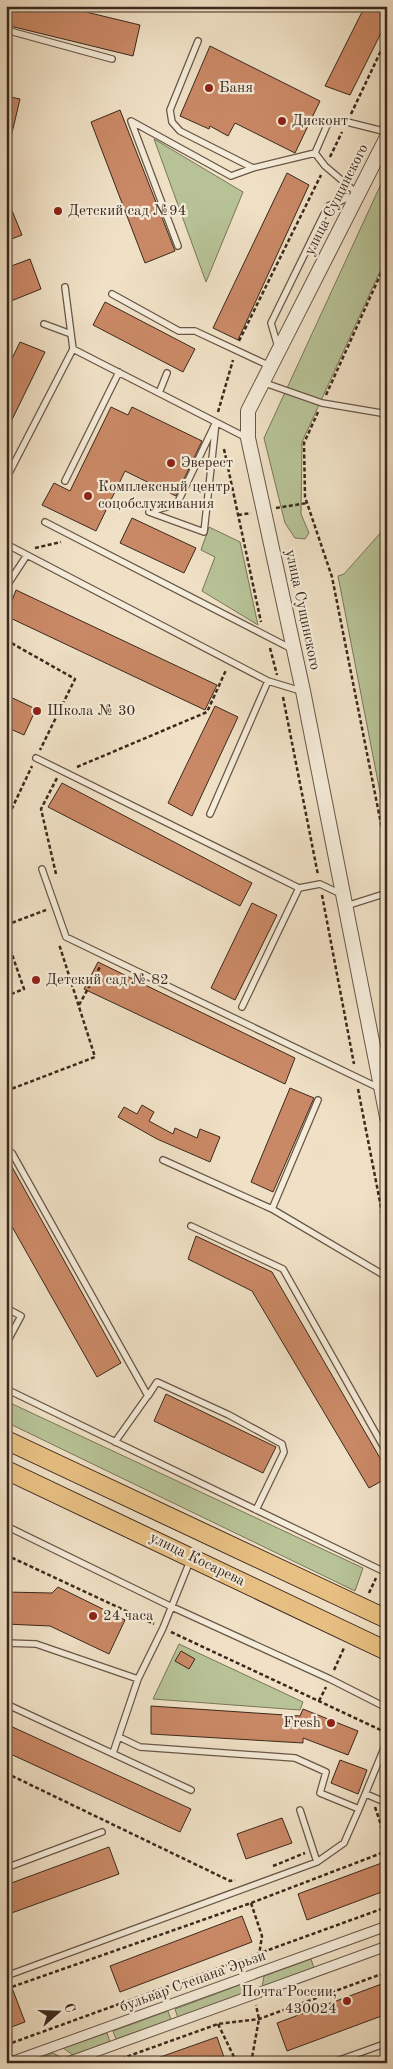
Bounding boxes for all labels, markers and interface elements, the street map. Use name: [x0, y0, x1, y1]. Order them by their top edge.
place label: Баня: [219, 81, 253, 96]
marker: Баня: [203, 82, 215, 94]
place label: Дисконт: [292, 114, 348, 129]
marker: Дисконт: [276, 115, 288, 127]
street label: улица Сущинского: [302, 142, 372, 258]
place label: Детский сад №94: [68, 204, 186, 219]
marker: Детский сад №94: [52, 205, 64, 217]
place label: Эверест: [181, 456, 233, 471]
marker: Эверест: [165, 457, 177, 469]
place label: Комплексный центр соцобслуживания: [98, 480, 231, 512]
marker: Комплексный центр соцобслуживания: [82, 490, 94, 502]
street label: улица Сущинского: [282, 548, 322, 672]
place label: Школа № 30: [47, 704, 135, 719]
marker: Школа № 30: [31, 705, 43, 717]
place label: Детский сад № 82: [46, 973, 169, 988]
marker: Детский сад № 82: [30, 974, 42, 986]
street label: улица Косарева: [147, 1530, 248, 1590]
place label: 24 часа: [103, 1609, 154, 1624]
marker: 24 часа: [87, 1610, 99, 1622]
place label: Fresh: [283, 1716, 321, 1731]
marker: Fresh: [325, 1717, 337, 1729]
street label: бульвар Степана Эрьзи: [118, 1949, 268, 2015]
place label: Почта России, 430024: [241, 1985, 337, 2017]
north arrow: [32, 1986, 82, 2036]
marker: Почта России, 430024: [341, 1995, 353, 2007]
text: С: [61, 2001, 77, 2015]

